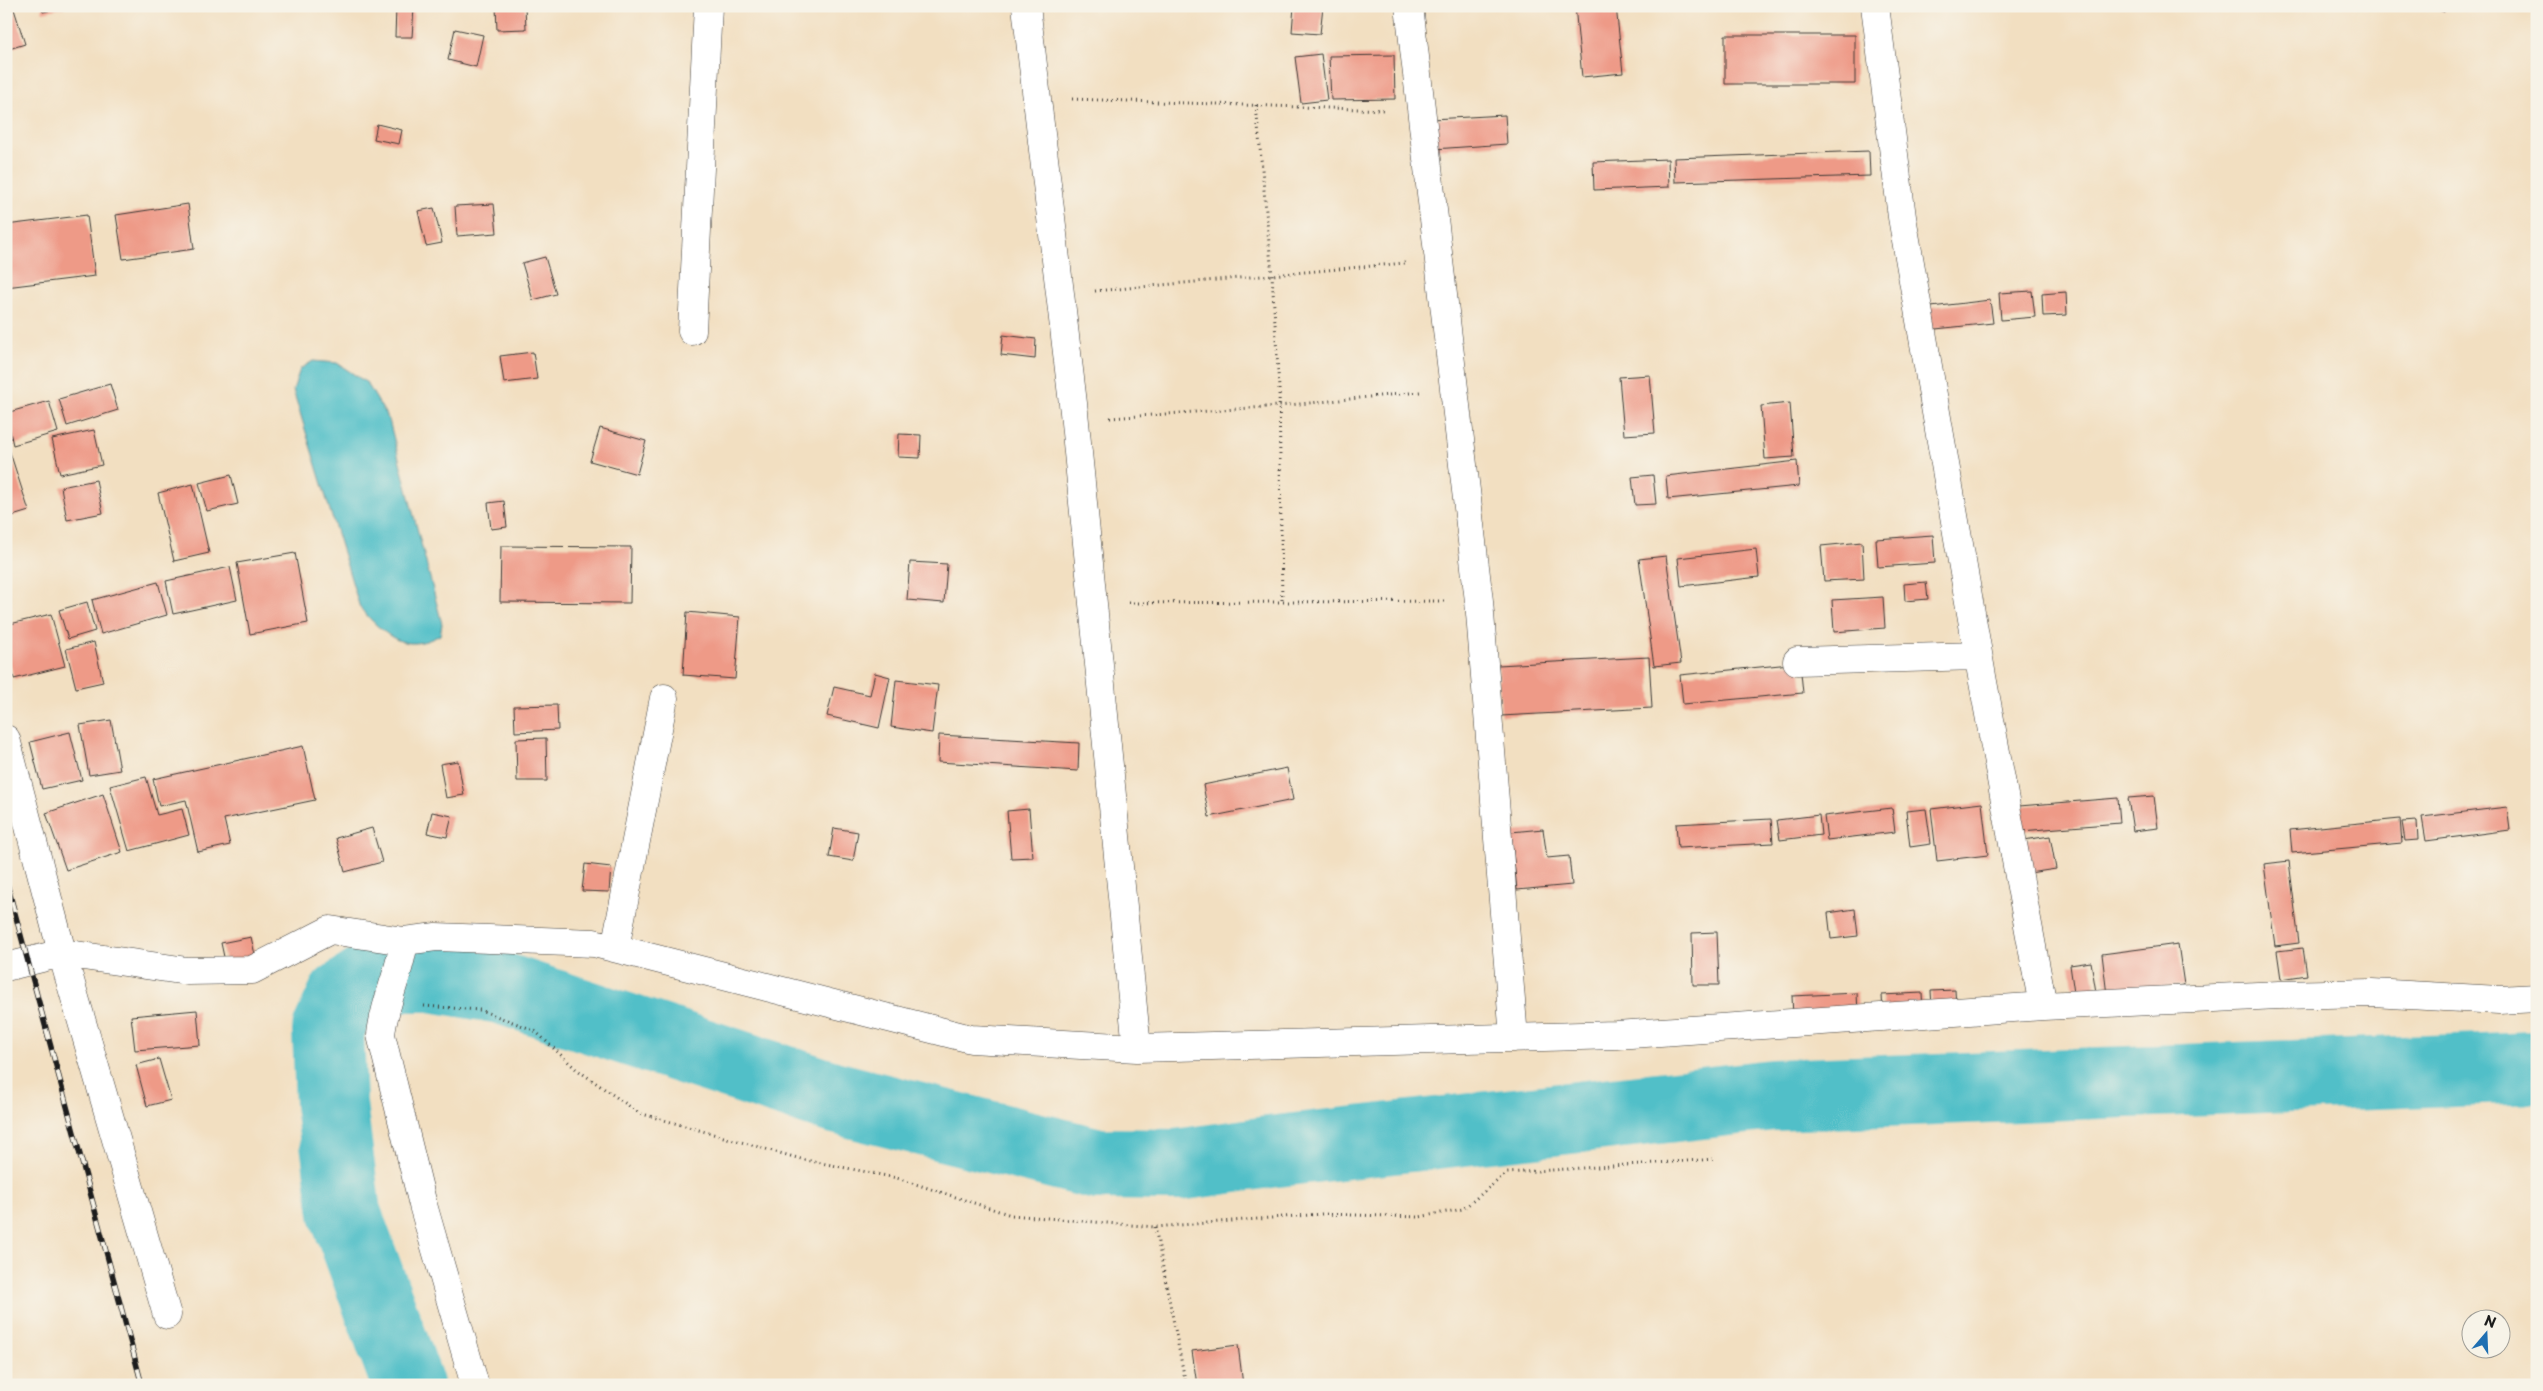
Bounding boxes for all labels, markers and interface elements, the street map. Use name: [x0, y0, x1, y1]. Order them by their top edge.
north arrow: [2460, 1308, 2510, 1358]
text: N: [2482, 1310, 2499, 1333]

